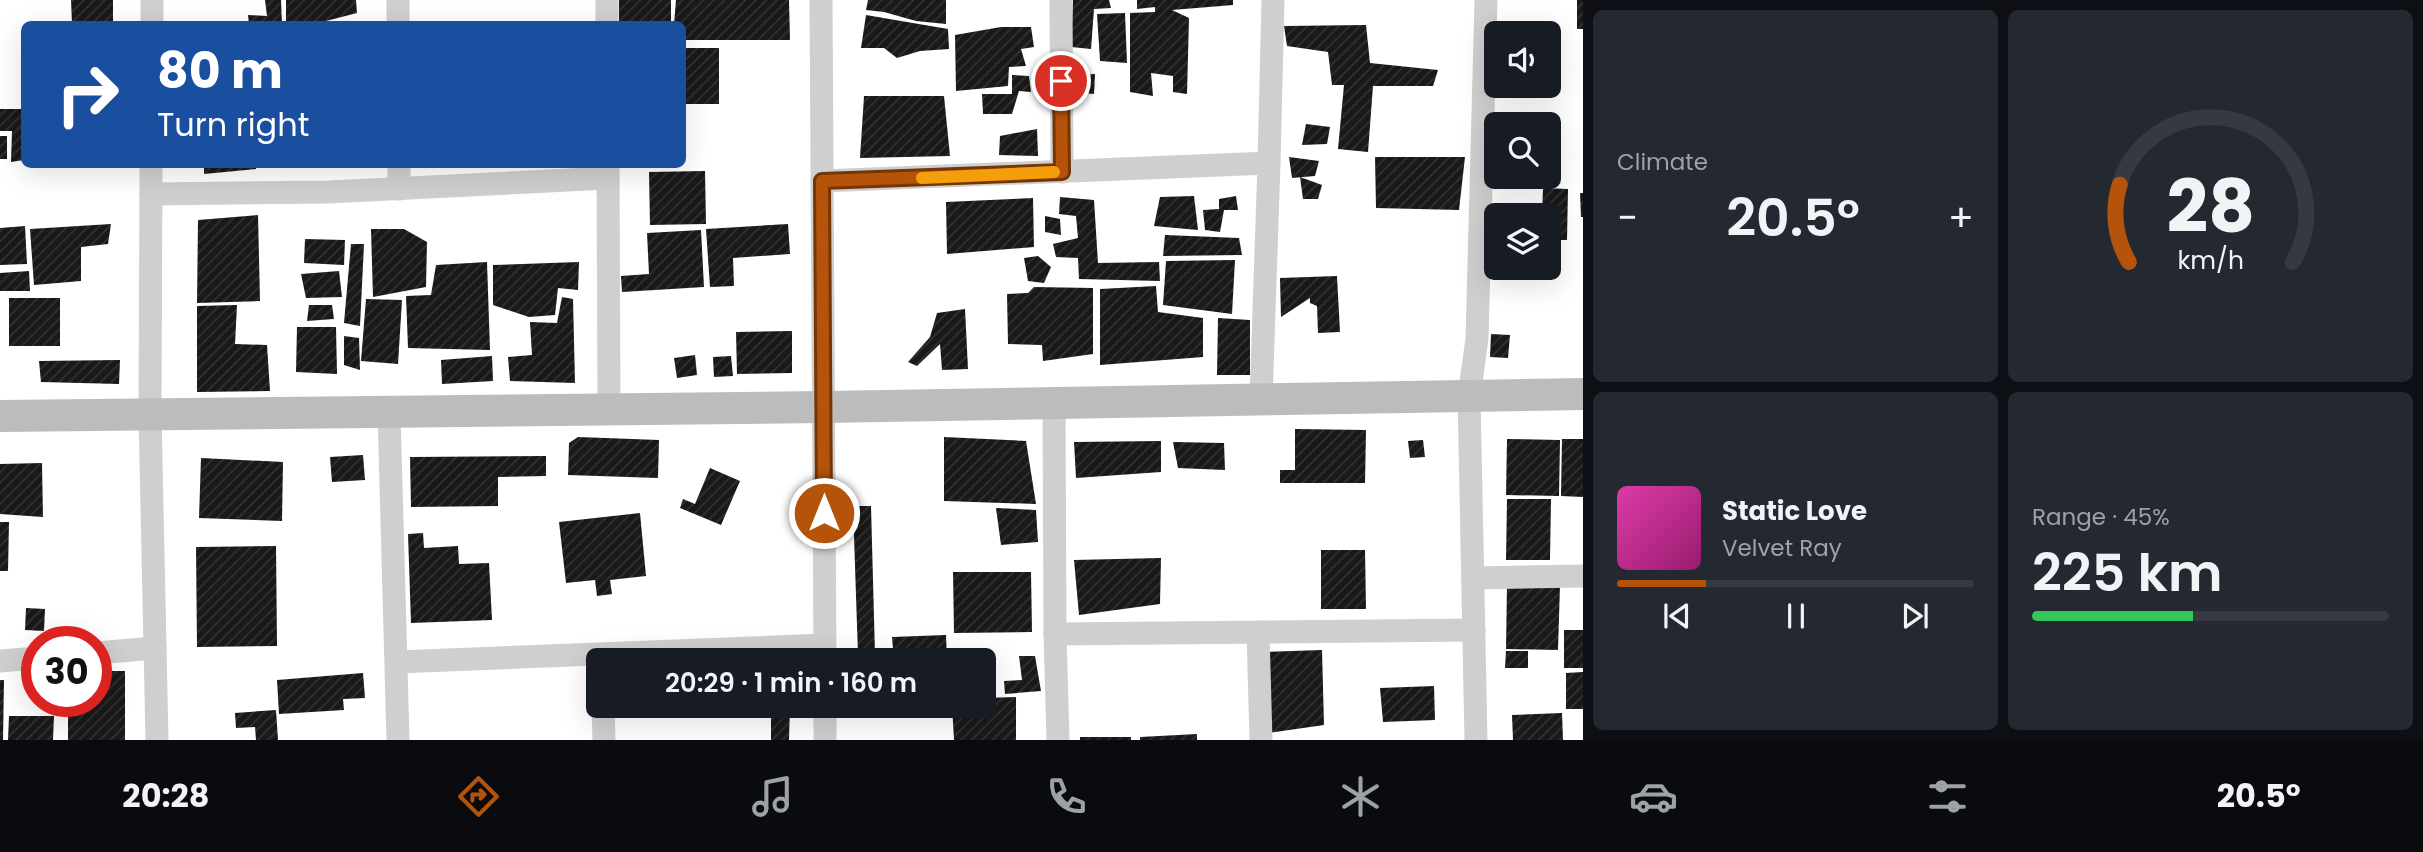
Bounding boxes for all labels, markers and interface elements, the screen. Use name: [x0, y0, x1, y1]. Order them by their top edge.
map controls: [1484, 21, 1561, 280]
button: sound: [1484, 21, 1561, 98]
text: 80 m: [157, 37, 283, 105]
icon: right: [42, 49, 133, 140]
pin: [1031, 51, 1091, 111]
icon: arrive: [1042, 62, 1080, 100]
text: Turn right: [157, 102, 309, 147]
button: search: [1484, 112, 1561, 189]
text: Climate: [1617, 146, 1708, 178]
text: 28: [2166, 156, 2255, 257]
text: 20.5°: [1726, 181, 1860, 254]
text: −: [1617, 191, 1638, 244]
text: +: [1948, 191, 1974, 244]
button: layers: [1484, 203, 1561, 280]
text: km/h: [2177, 243, 2244, 278]
position arrow: [787, 476, 861, 550]
text: Static Love: [1722, 493, 1867, 529]
text: Range · 45%: [2032, 501, 2170, 533]
text: Velvet Ray: [1722, 532, 1842, 564]
text: 225 km: [2032, 536, 2222, 609]
icon: previous: [1658, 597, 1696, 635]
icon: pause: [1777, 597, 1815, 635]
icon: next: [1896, 597, 1934, 635]
speed limit sign: 30: [21, 626, 112, 717]
text: 20:29 · 1 min · 160 m: [665, 665, 917, 701]
icon: directions: [454, 772, 503, 821]
icon: music: [748, 772, 797, 821]
icon: phone: [1042, 772, 1091, 821]
icon: climate: [1336, 772, 1385, 821]
icon: car: [1629, 772, 1678, 821]
icon: filters: [1923, 772, 1972, 821]
text: 20:28: [122, 773, 210, 818]
text: 20.5°: [2217, 773, 2301, 818]

